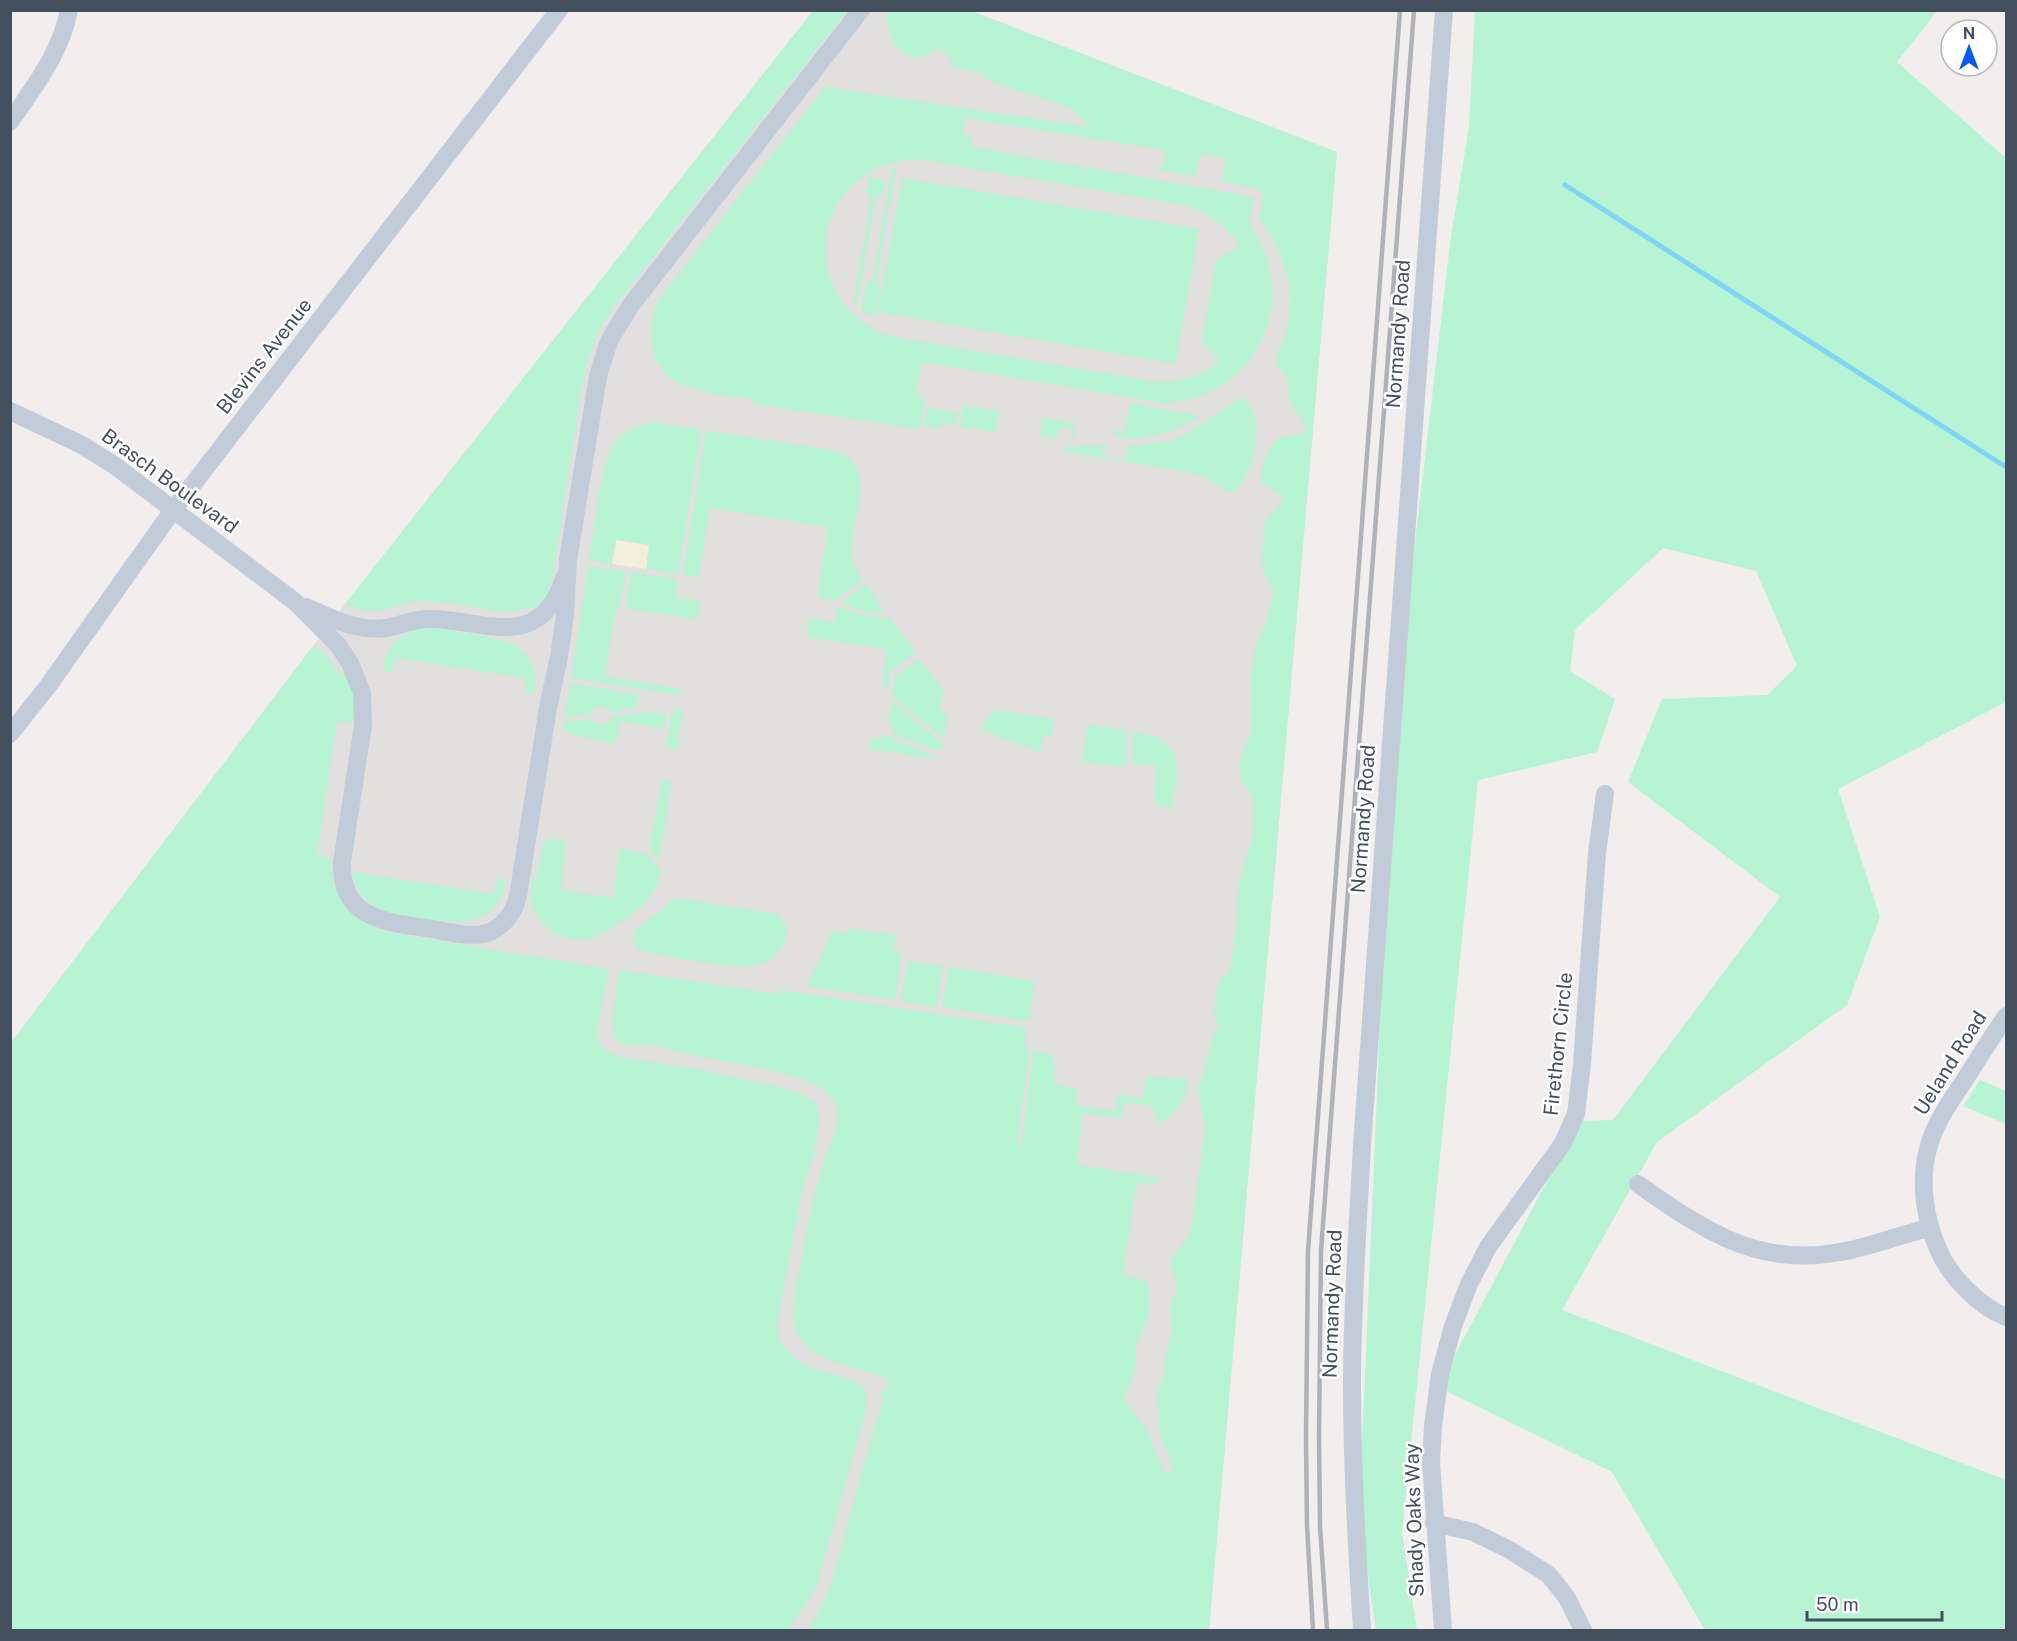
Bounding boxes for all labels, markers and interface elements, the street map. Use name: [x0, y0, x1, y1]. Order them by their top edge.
north arrow: [1939, 18, 1999, 78]
text: N: [1963, 24, 1975, 43]
street label: Normandy Road: [1381, 259, 1415, 409]
street label: Blevins Avenue: [211, 293, 317, 419]
street label: Brasch Boulevard: [97, 423, 243, 539]
street label: Normandy Road: [1346, 744, 1380, 894]
street label: Firethorn Circle: [1539, 971, 1577, 1117]
street label: Ueland Road: [1909, 1007, 1991, 1119]
street label: Normandy Road: [1317, 1229, 1347, 1379]
street label: Shady Oaks Way: [1399, 1442, 1429, 1597]
scale bar: [1807, 1584, 1942, 1622]
text: 50 m: [1816, 1594, 1859, 1615]

